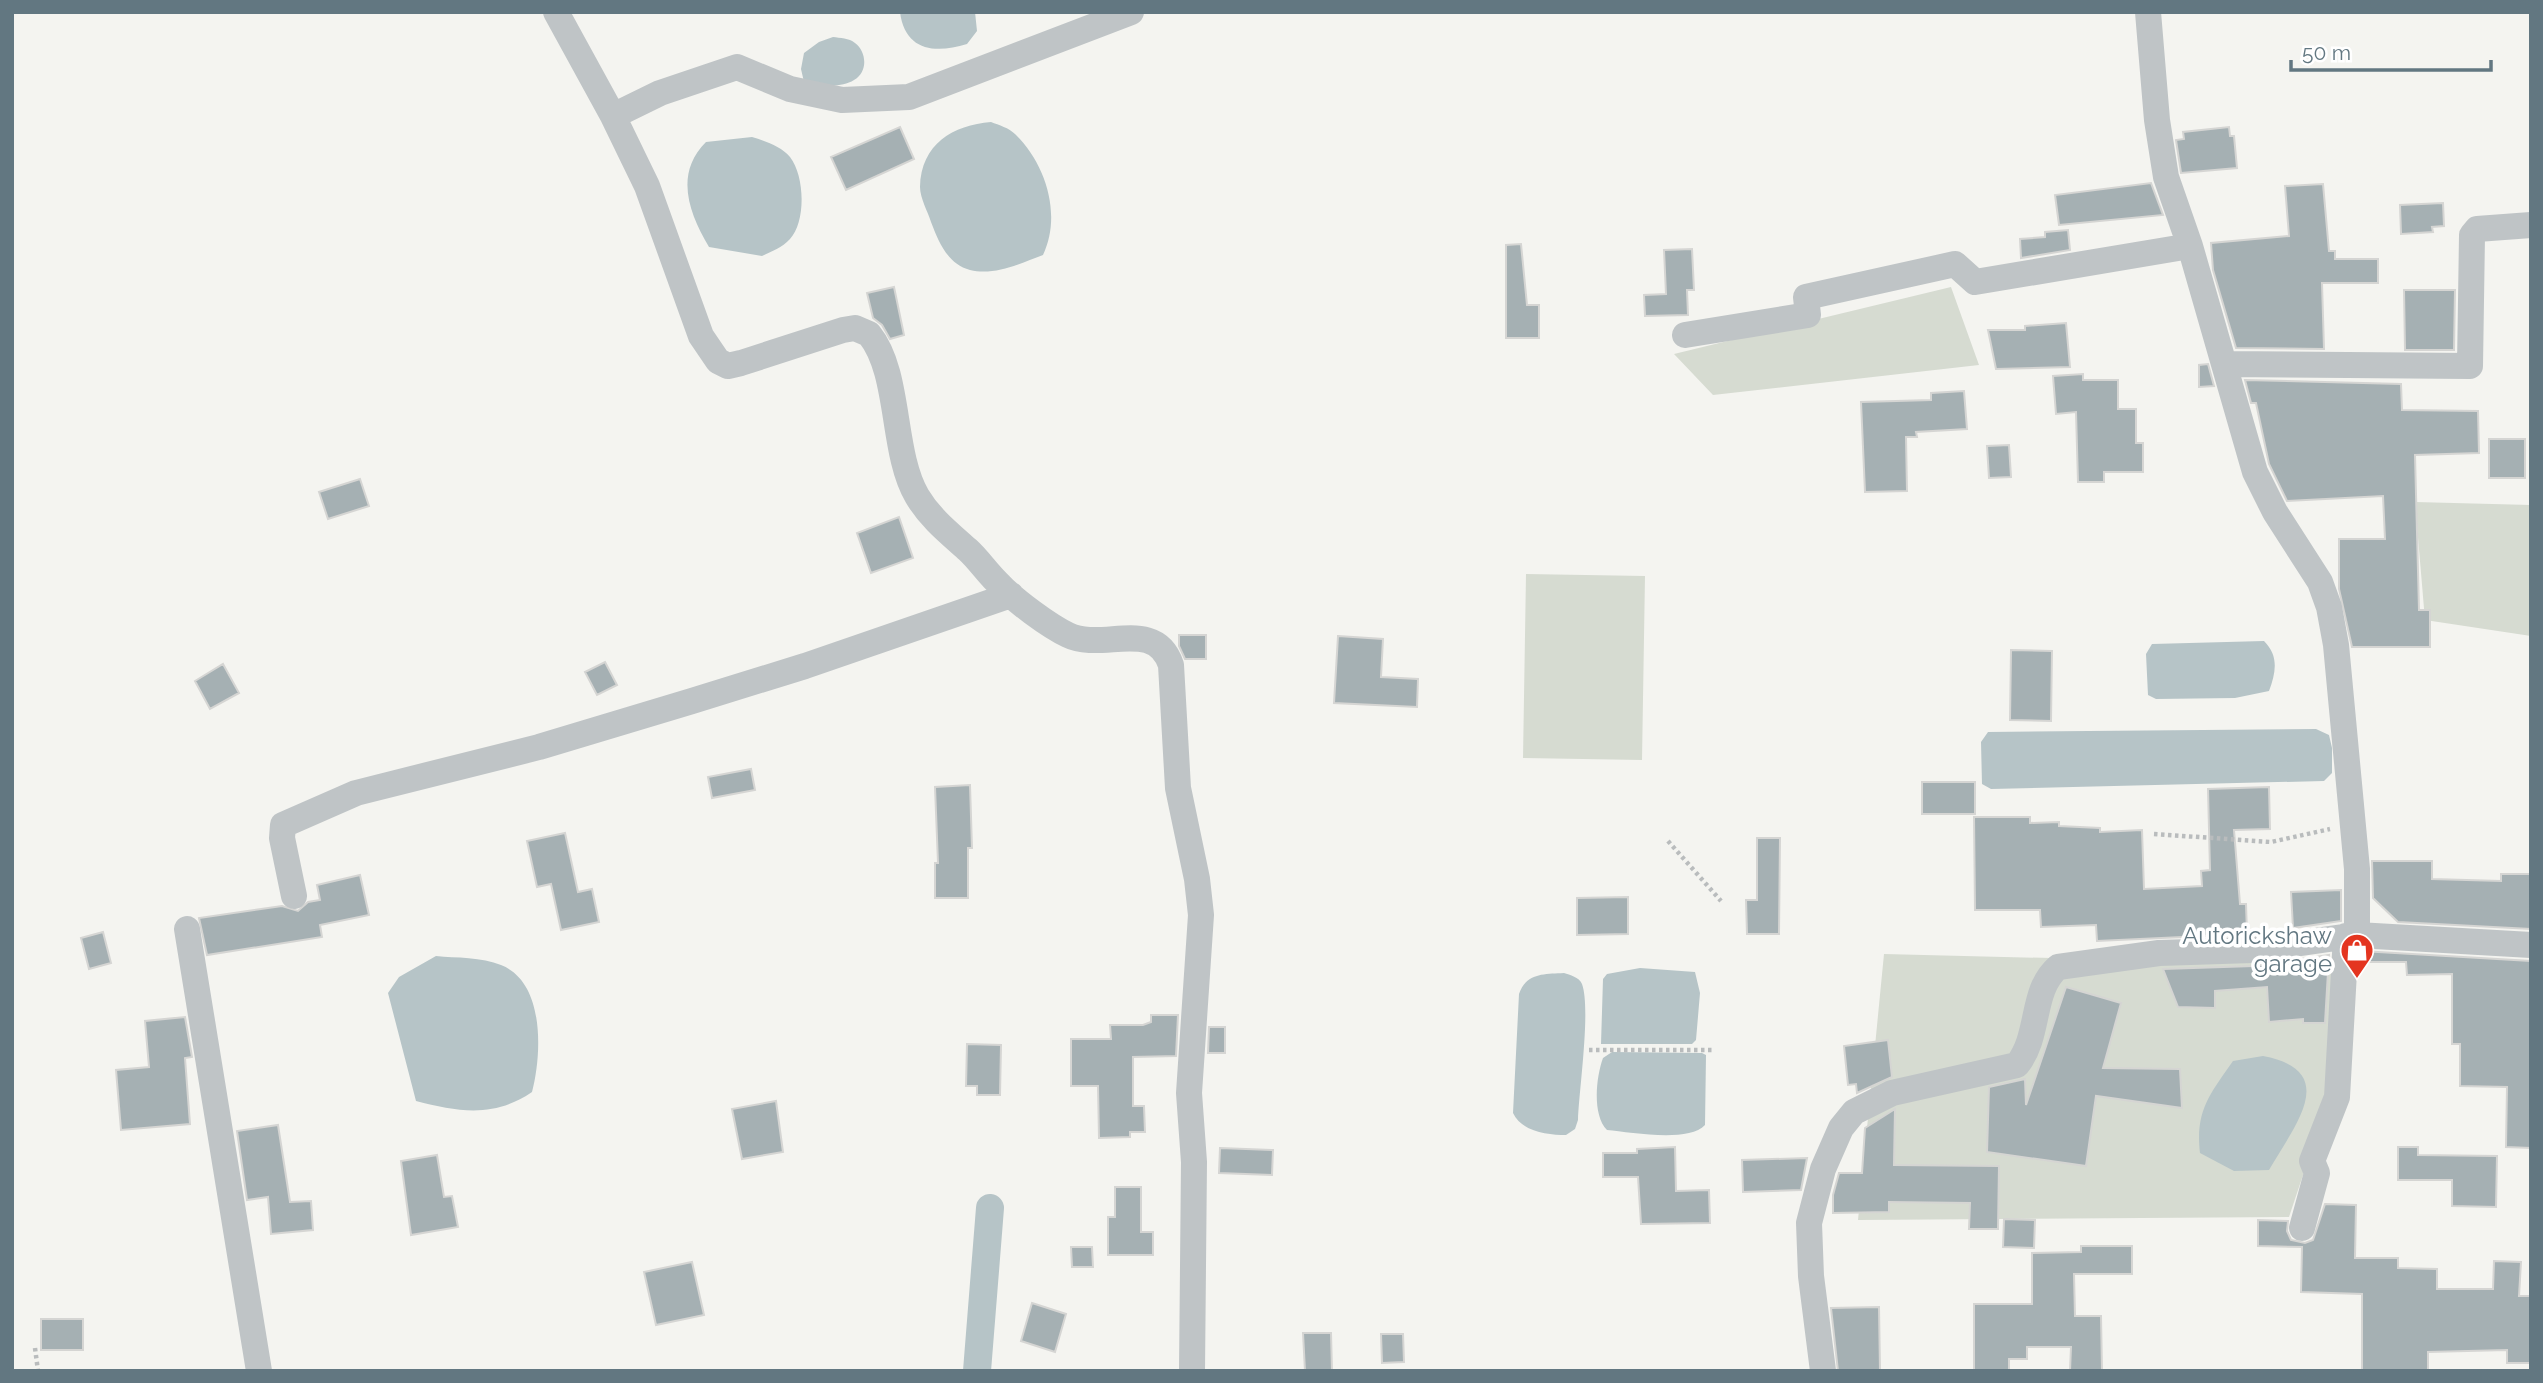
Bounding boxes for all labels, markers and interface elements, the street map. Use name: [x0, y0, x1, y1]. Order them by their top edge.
scale bar: [2291, 28, 2490, 72]
text: 50 m: [2302, 40, 2351, 65]
place label: Autorickshaw garage: [2182, 921, 2332, 978]
shop icon: Autorickshaw garage: [2338, 931, 2376, 980]

